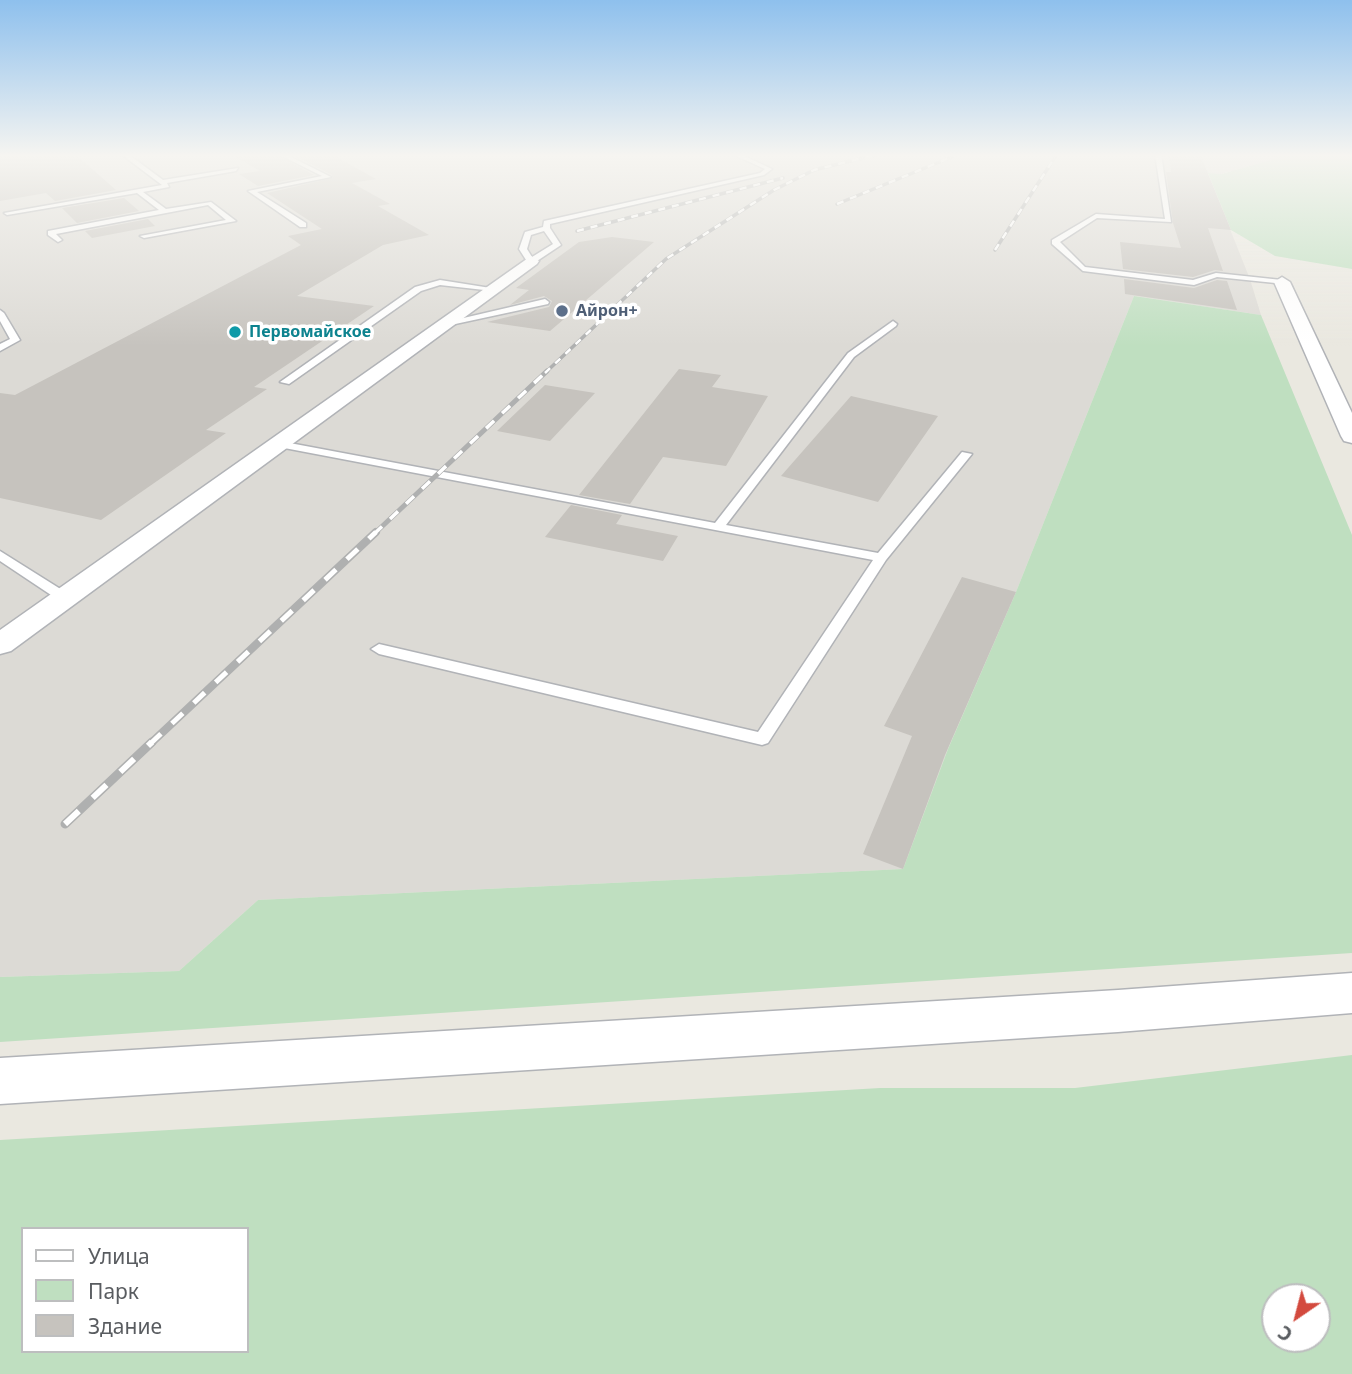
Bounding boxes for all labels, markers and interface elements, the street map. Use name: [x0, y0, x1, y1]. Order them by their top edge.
place label: Айрон+: [576, 301, 638, 321]
marker: Айрон+: [554, 303, 570, 319]
place label: Первомайское: [249, 322, 371, 342]
marker: Первомайское: [227, 324, 243, 340]
legend: [21, 1227, 248, 1353]
text: Улица: [88, 1242, 150, 1270]
text: Парк: [88, 1277, 139, 1305]
north arrow: [1261, 1283, 1331, 1353]
text: Здание: [88, 1312, 162, 1340]
text: С: [1273, 1319, 1298, 1348]

